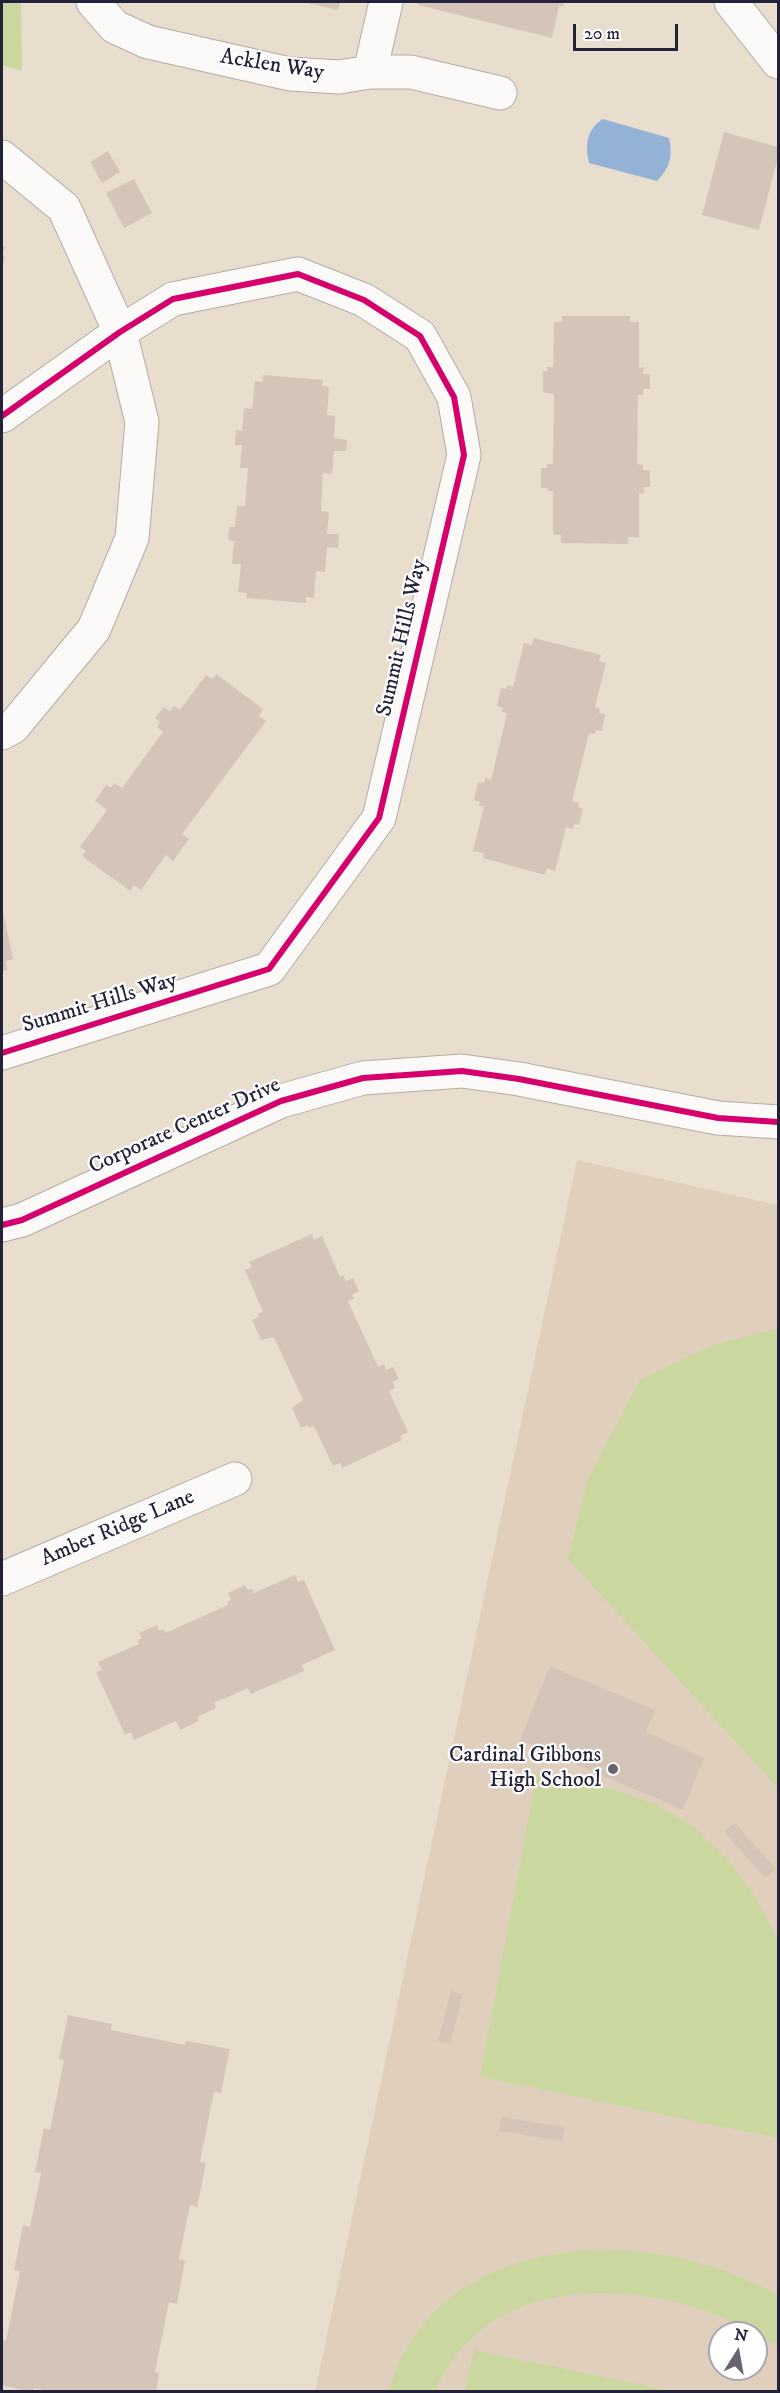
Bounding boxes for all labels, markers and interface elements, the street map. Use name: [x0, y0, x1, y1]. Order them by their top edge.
scale bar: [576, 12, 681, 50]
text: 20 m: [584, 23, 620, 45]
street label: Acklen Way: [218, 45, 326, 87]
street label: Summit Hills Way: [372, 557, 434, 719]
street label: Summit Hills Way: [19, 968, 181, 1040]
street label: Corporate Center Drive: [85, 1073, 285, 1181]
street label: Amber Ridge Lane: [37, 1485, 199, 1573]
place label: Cardinal Gibbons High School: [449, 1743, 601, 1795]
marker: Cardinal Gibbons High School: [606, 1762, 620, 1776]
north arrow: [708, 2321, 768, 2381]
text: N: [733, 2324, 749, 2346]

